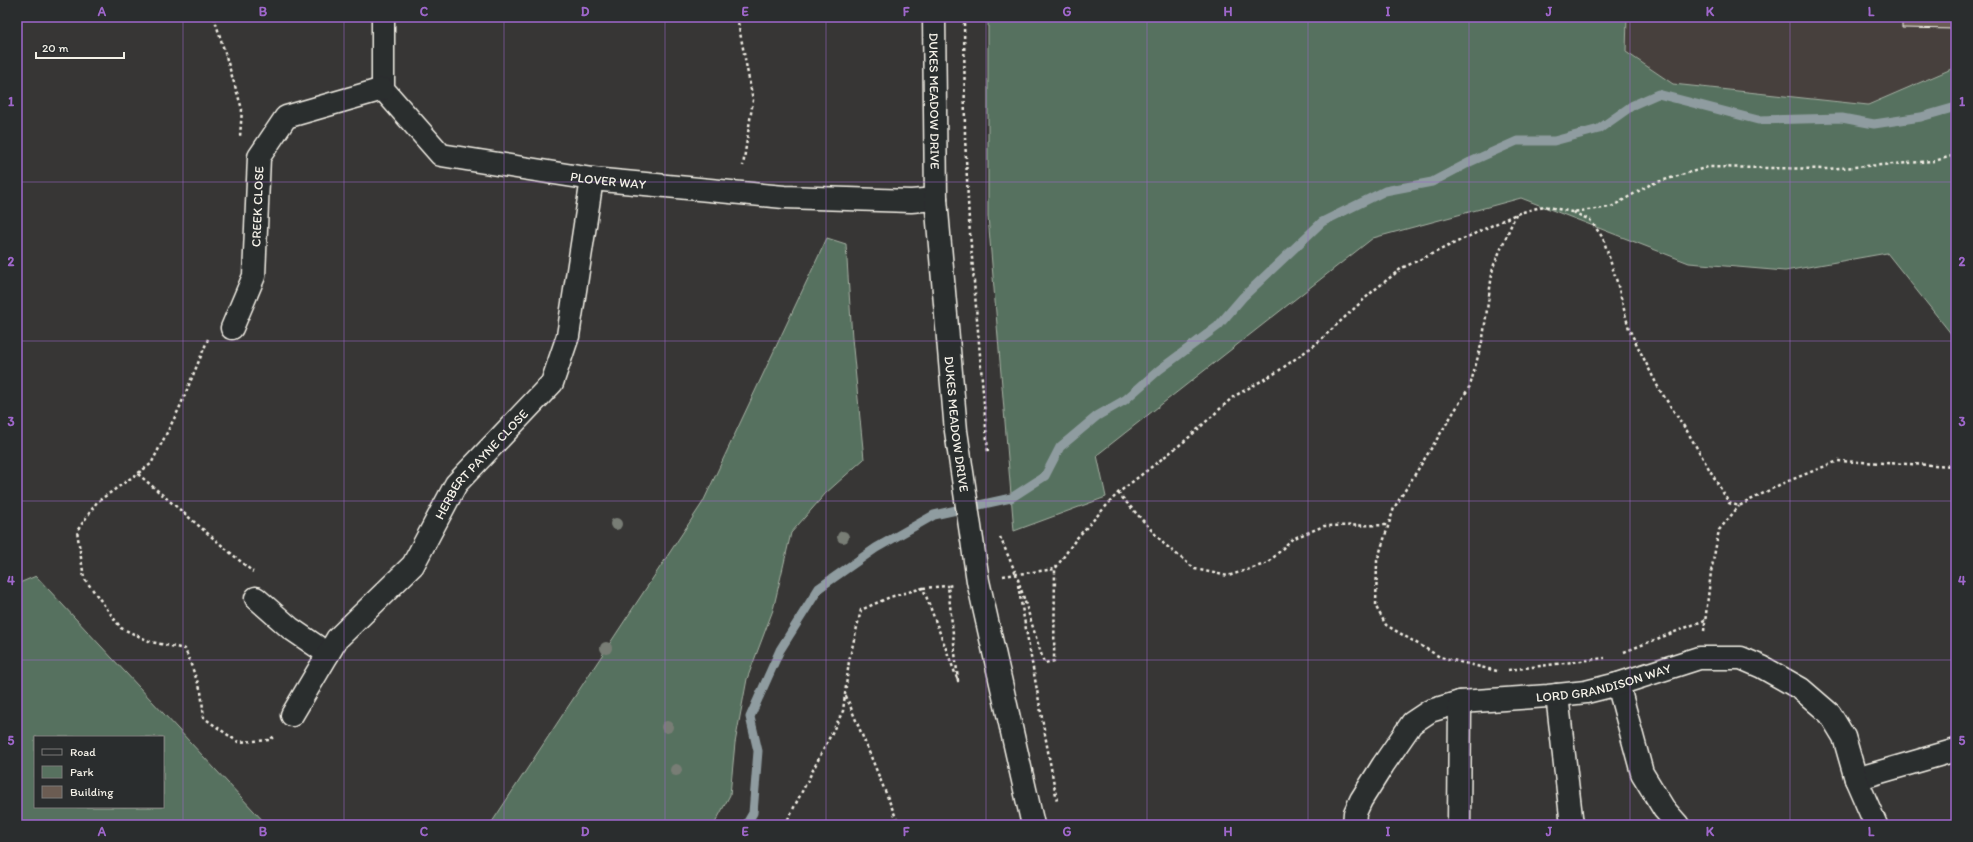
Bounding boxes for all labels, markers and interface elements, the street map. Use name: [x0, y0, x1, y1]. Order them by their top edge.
text: A: [97, 4, 107, 19]
text: B: [259, 4, 268, 19]
text: C: [420, 4, 429, 19]
text: D: [581, 4, 590, 19]
text: E: [741, 4, 749, 19]
text: F: [903, 4, 910, 19]
text: G: [1063, 4, 1072, 19]
text: H: [1224, 4, 1233, 19]
text: I: [1386, 4, 1391, 19]
text: J: [1545, 4, 1553, 19]
text: K: [1706, 4, 1715, 19]
text: L: [1868, 4, 1875, 19]
street label: DUKES MEADOW DRIVE: [926, 33, 943, 169]
scale bar: [36, 34, 124, 60]
text: 20 m: [42, 41, 69, 55]
text: 1: [8, 94, 14, 109]
text: 1: [1959, 94, 1965, 109]
street label: CREEK CLOSE: [248, 166, 267, 247]
street label: PLOVER WAY: [569, 169, 647, 192]
text: 2: [8, 254, 15, 269]
text: 2: [1959, 254, 1966, 269]
street label: DUKES MEADOW DRIVE: [942, 355, 972, 493]
street label: HERBERT PAYNE CLOSE: [432, 406, 531, 522]
text: 3: [7, 414, 15, 429]
text: 3: [1958, 414, 1966, 429]
text: 4: [7, 573, 15, 588]
text: 4: [1958, 573, 1966, 588]
street label: LORD GRANDISON WAY: [1535, 660, 1673, 705]
text: 5: [8, 733, 15, 748]
text: 5: [1959, 733, 1966, 748]
legend: [34, 736, 164, 808]
text: Road: [70, 745, 96, 759]
text: Park: [70, 765, 94, 779]
text: Building: [70, 785, 114, 799]
text: A: [97, 824, 107, 839]
text: B: [259, 824, 268, 839]
text: C: [420, 824, 429, 839]
text: D: [581, 824, 590, 839]
text: E: [741, 824, 749, 839]
text: F: [903, 824, 910, 839]
text: G: [1063, 824, 1072, 839]
text: H: [1224, 824, 1233, 839]
text: I: [1386, 824, 1391, 839]
text: J: [1545, 824, 1553, 839]
text: K: [1706, 824, 1715, 839]
text: L: [1868, 824, 1875, 839]

